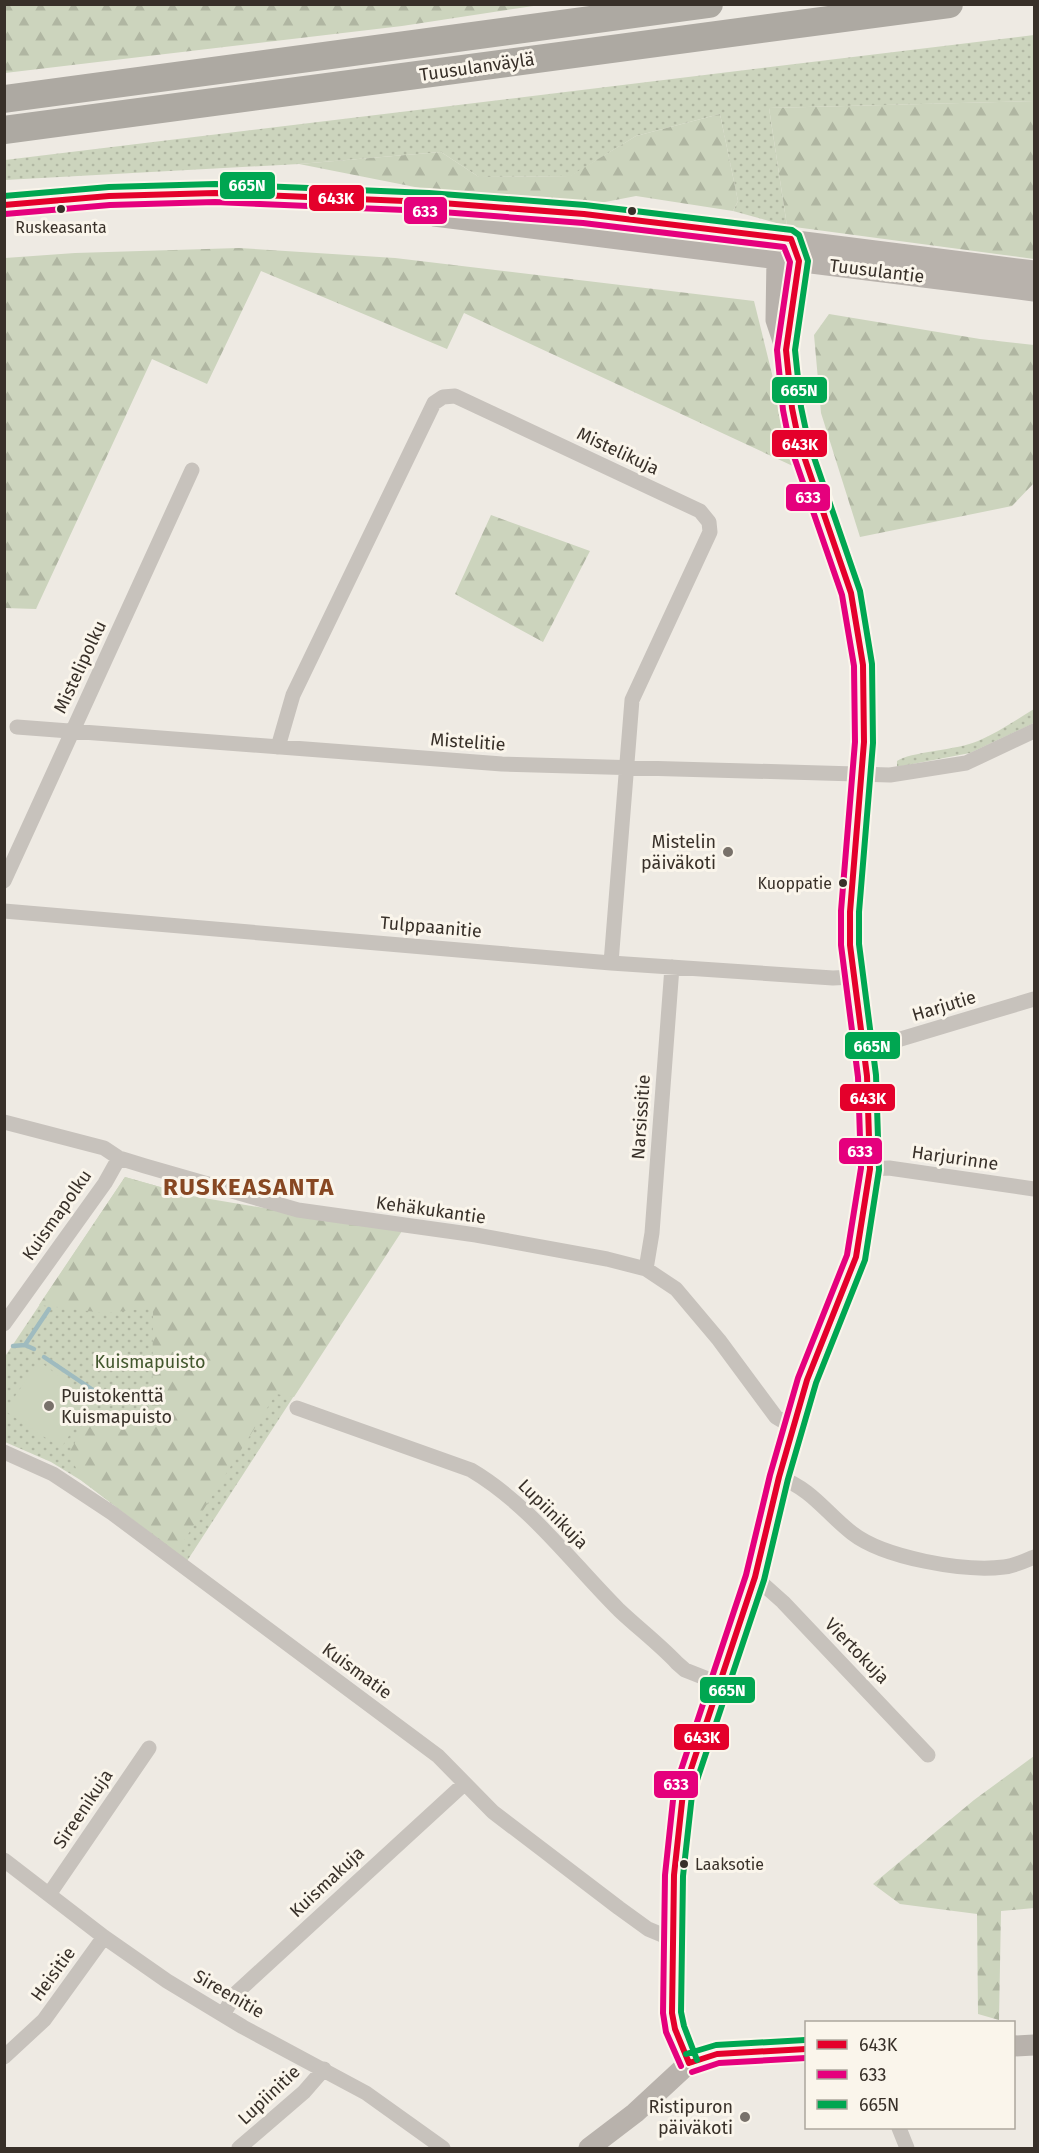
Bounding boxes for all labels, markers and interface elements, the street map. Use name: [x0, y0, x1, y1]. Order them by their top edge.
street label: Tuusulanväylä: [418, 48, 536, 86]
line badge: 665N: [219, 171, 276, 200]
text: 665N: [228, 176, 266, 195]
line badge: 643K: [308, 184, 365, 212]
text: 643K: [318, 189, 355, 208]
line badge: 633: [403, 196, 448, 225]
text: 633: [412, 202, 438, 221]
marker: Ruskeasanta: [55, 203, 67, 215]
unlabelled marker: [626, 205, 638, 217]
place label: Ruskeasanta: [15, 218, 107, 237]
street label: Tuusulantie: [828, 254, 926, 288]
line badge: 665N: [771, 376, 828, 404]
text: 665N: [780, 381, 818, 400]
street label: Mistelikuja: [573, 422, 663, 480]
line badge: 643K: [771, 429, 828, 458]
text: 643K: [782, 435, 819, 454]
line badge: 633: [785, 483, 831, 512]
text: 633: [795, 488, 821, 507]
street label: Mistelipolku: [49, 617, 111, 717]
street label: Mistelitie: [430, 728, 506, 756]
place label: Mistelin päiväkoti: [641, 831, 716, 874]
marker: Mistelin päiväkoti: [721, 845, 735, 859]
place label: Kuoppatie: [758, 874, 832, 893]
marker: Kuoppatie: [837, 877, 849, 889]
street label: Tulppaanitie: [379, 912, 483, 942]
street label: Harjutie: [909, 986, 979, 1026]
line badge: 665N: [844, 1031, 901, 1060]
text: 665N: [853, 1037, 891, 1056]
street label: Narsissitie: [627, 1074, 655, 1160]
line badge: 643K: [839, 1083, 896, 1112]
text: 643K: [850, 1089, 887, 1108]
line badge: 633: [838, 1137, 883, 1165]
street label: Harjurinne: [910, 1141, 1000, 1175]
text: 633: [847, 1142, 873, 1161]
street label: Kuismapolku: [18, 1165, 96, 1265]
district label: RUSKEASANTA: [163, 1173, 335, 1201]
street label: Kehäkukantie: [375, 1191, 487, 1229]
park label: Kuismapuisto: [94, 1351, 206, 1373]
place label: Puistokenttä Kuismapuisto: [61, 1385, 172, 1428]
marker: Puistokenttä Kuismapuisto: [42, 1399, 56, 1413]
street label: Lupiinikuja: [513, 1474, 593, 1554]
street label: Viertokuja: [820, 1614, 894, 1688]
street label: Kuismatie: [318, 1638, 396, 1704]
line badge: 665N: [699, 1676, 756, 1704]
text: 665N: [708, 1681, 746, 1700]
line badge: 643K: [673, 1723, 730, 1751]
text: 643K: [684, 1728, 721, 1747]
street label: Sireenikuja: [48, 1765, 118, 1853]
line badge: 633: [653, 1770, 699, 1799]
text: 633: [663, 1775, 689, 1794]
street label: Kuismakuja: [285, 1842, 369, 1922]
place label: Laaksotie: [695, 1855, 764, 1874]
marker: Laaksotie: [678, 1858, 690, 1870]
street label: Heisitie: [26, 1942, 80, 2006]
street label: Sireenitie: [190, 1965, 268, 2023]
legend: [805, 2021, 1015, 2129]
text: 643K: [859, 2034, 898, 2056]
street label: Lupiinitie: [233, 2061, 305, 2129]
text: 633: [859, 2064, 886, 2086]
text: 665N: [859, 2094, 899, 2116]
place label: Ristipuron päiväkoti: [648, 2096, 733, 2139]
marker: Ristipuron päiväkoti: [738, 2110, 752, 2124]

